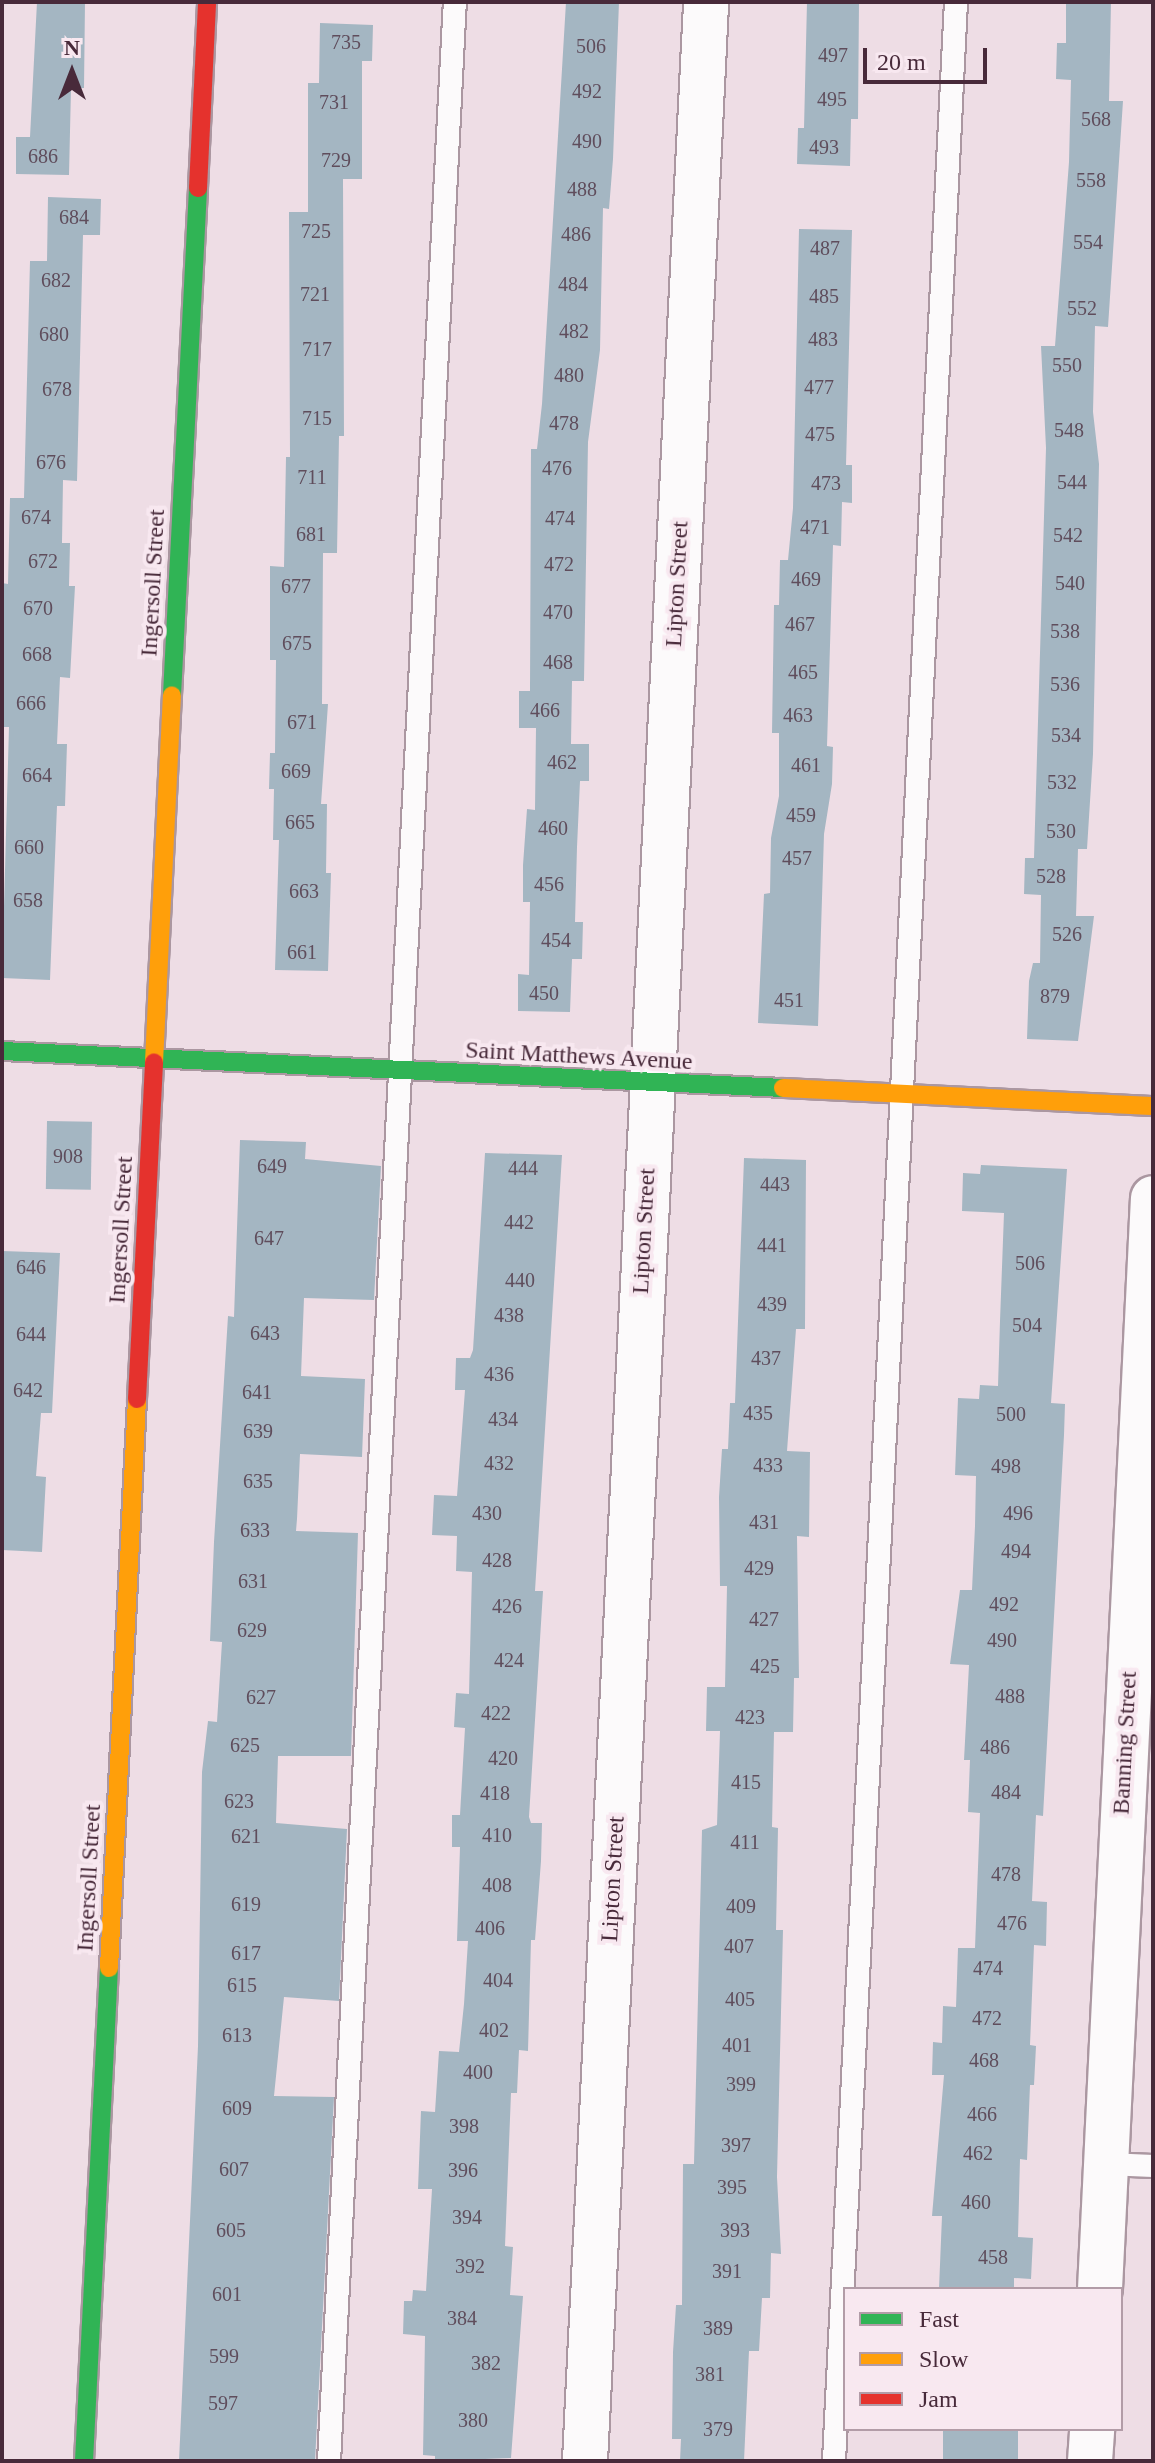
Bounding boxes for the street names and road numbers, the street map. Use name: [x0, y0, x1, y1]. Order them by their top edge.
street label: Ingersoll Street: [135, 509, 171, 657]
street label: Lipton Street: [659, 520, 695, 648]
street label: Saint Matthews Avenue: [464, 1036, 694, 1076]
street label: Ingersoll Street: [103, 1156, 139, 1304]
street label: Lipton Street: [626, 1167, 662, 1295]
street label: Banning Street: [1107, 1671, 1143, 1815]
street label: Ingersoll Street: [71, 1804, 107, 1952]
street label: Lipton Street: [595, 1815, 631, 1943]

